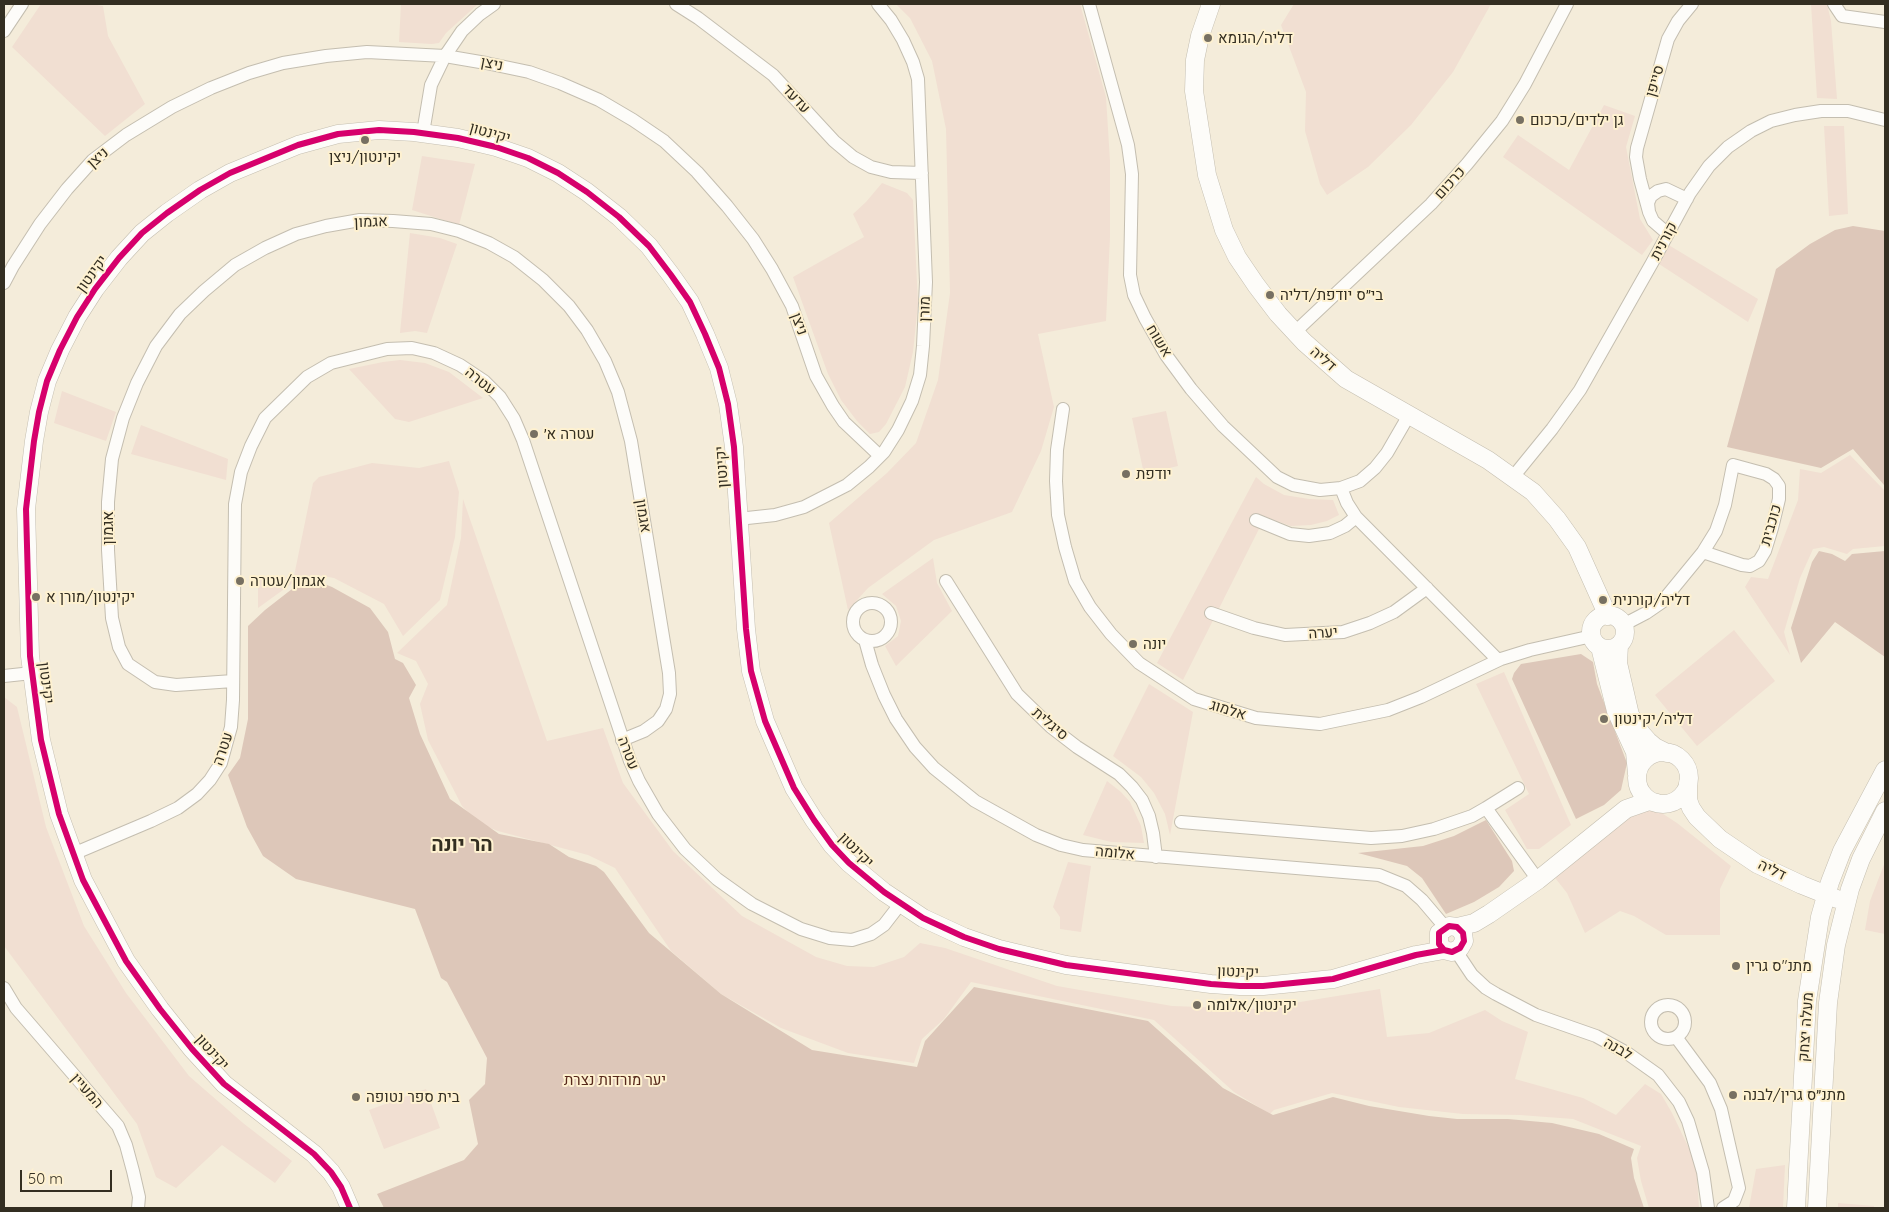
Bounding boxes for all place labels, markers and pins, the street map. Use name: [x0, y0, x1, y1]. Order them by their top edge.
place label: דליה/הגומא: [1218, 29, 1293, 47]
marker: דליה/הגומא: [1202, 32, 1214, 44]
place label: גן ילדים/כרכום: [1530, 111, 1624, 129]
marker: גן ילדים/כרכום: [1514, 114, 1526, 126]
marker: יקינטון/ניצן: [359, 134, 371, 146]
place label: יקינטון/ניצן: [329, 148, 401, 166]
place label: בי״ס יודפת/דליה: [1280, 286, 1383, 304]
marker: בי״ס יודפת/דליה: [1264, 289, 1276, 301]
place label: עטרה א׳: [544, 425, 594, 443]
marker: עטרה א׳: [528, 428, 540, 440]
place label: יודפת: [1136, 465, 1172, 483]
marker: יודפת: [1120, 468, 1132, 480]
place label: אגמון/עטרה: [250, 572, 326, 590]
marker: אגמון/עטרה: [234, 575, 246, 587]
place label: יקינטון/מורן א: [46, 588, 135, 606]
marker: יקינטון/מורן א: [30, 591, 42, 603]
place label: דליה/קורנית: [1613, 591, 1690, 609]
marker: דליה/קורנית: [1597, 594, 1609, 606]
place label: יונה: [1143, 635, 1166, 653]
marker: יונה: [1127, 638, 1139, 650]
place label: דליה/יקינטון: [1614, 710, 1692, 728]
marker: דליה/יקינטון: [1598, 713, 1610, 725]
place label: מתנ"ס גרין: [1746, 957, 1812, 975]
marker: מתנ"ס גרין: [1730, 960, 1742, 972]
place label: יקינטון/אלומה: [1207, 996, 1297, 1014]
marker: יקינטון/אלומה: [1191, 999, 1203, 1011]
place label: מתנ״ס גרין/לבנה: [1743, 1086, 1846, 1104]
place label: בית ספר נטופה: [366, 1088, 460, 1106]
marker: מתנ״ס גרין/לבנה: [1727, 1089, 1739, 1101]
marker: בית ספר נטופה: [350, 1091, 362, 1103]

